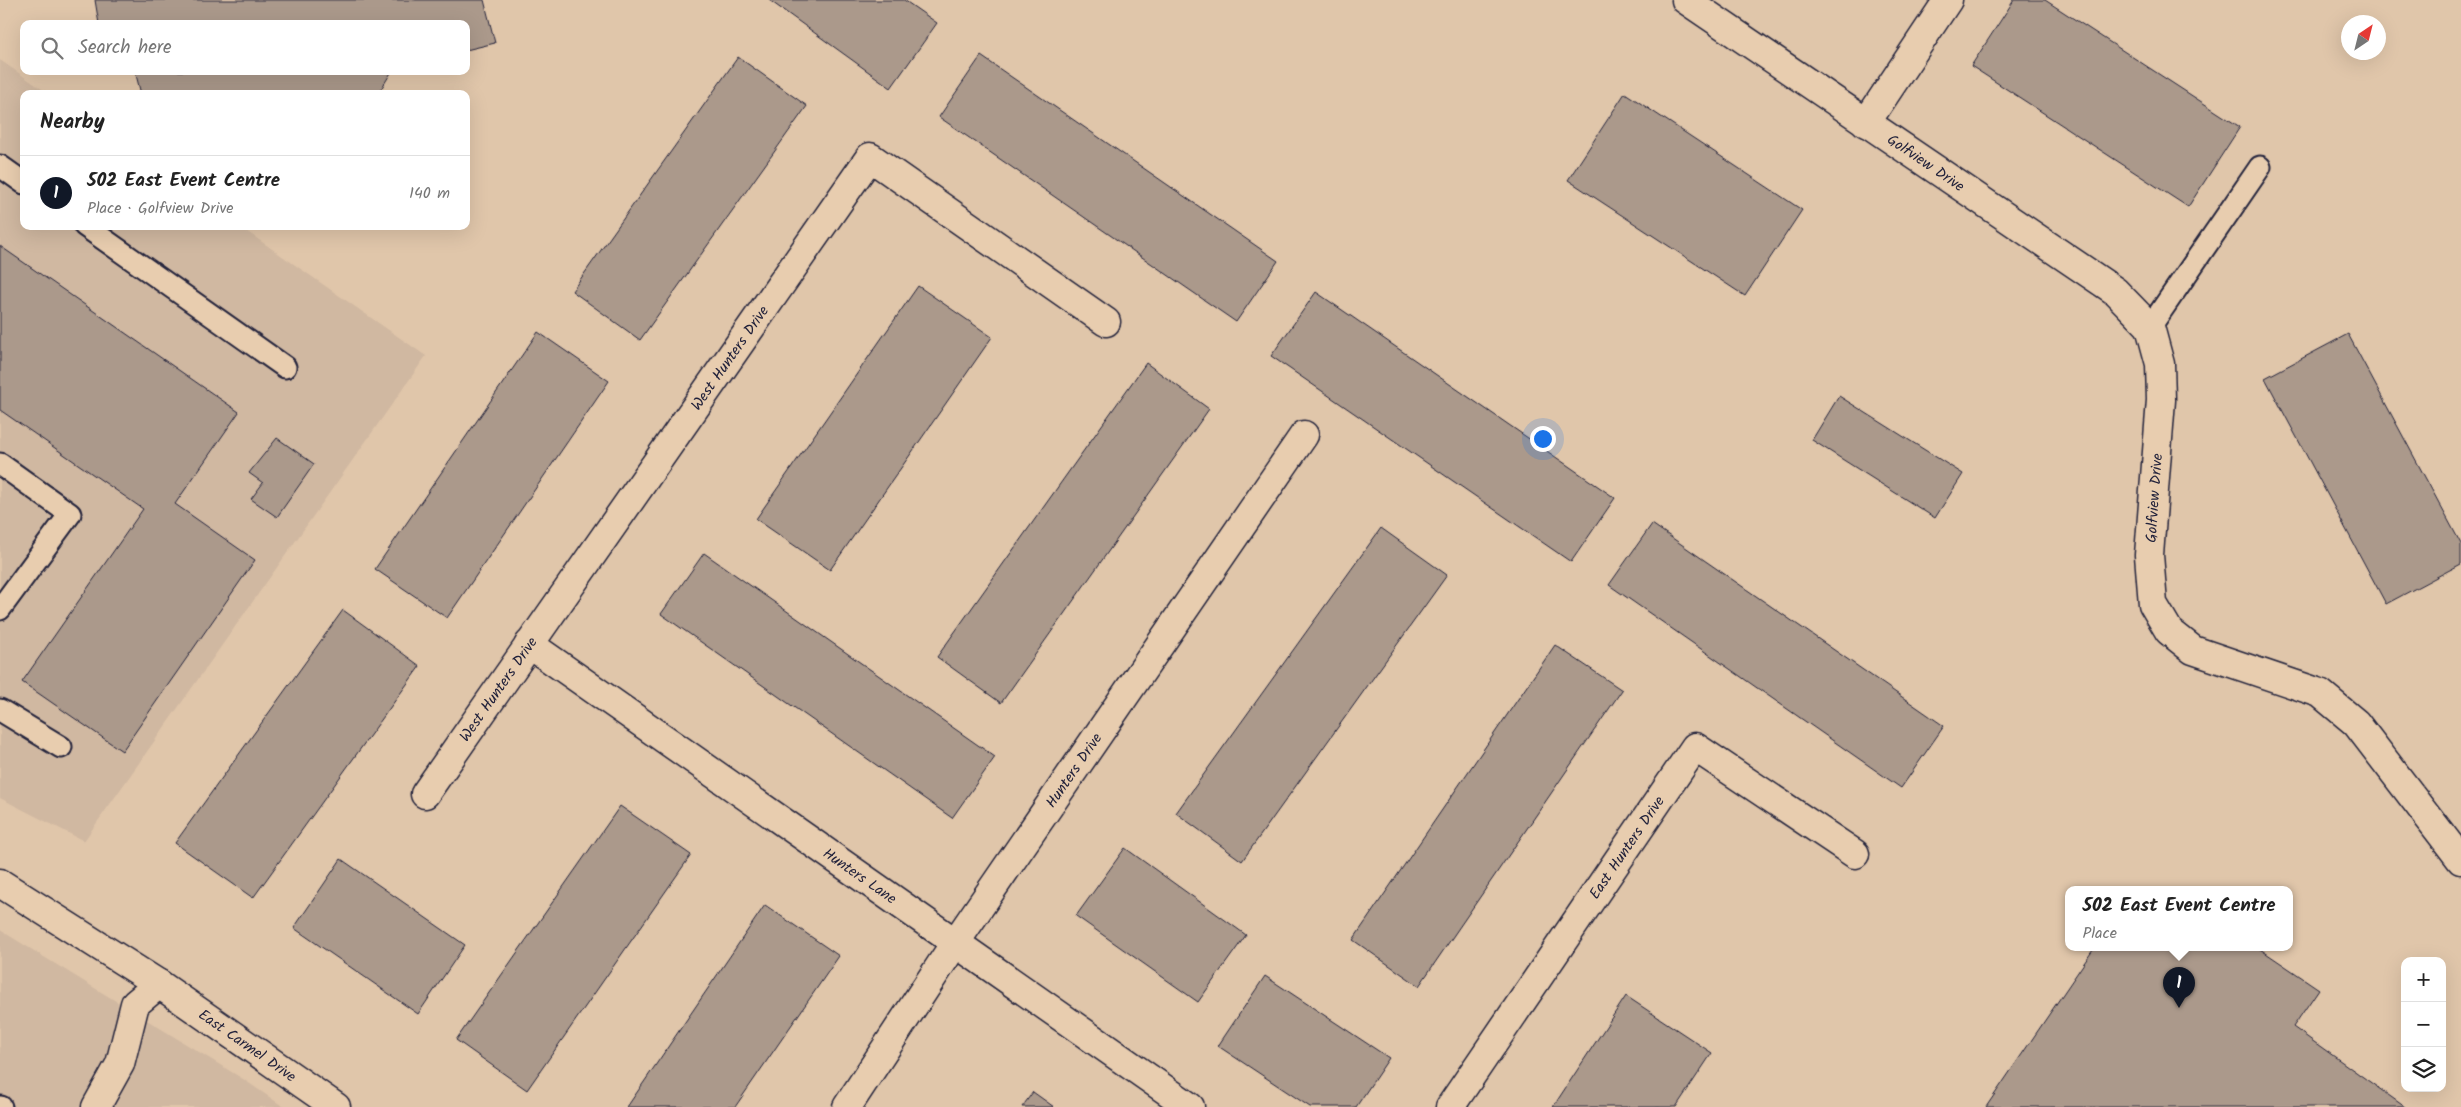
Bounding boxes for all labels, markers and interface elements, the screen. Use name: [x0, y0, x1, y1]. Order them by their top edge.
north arrow: [2341, 15, 2386, 60]
search box: [20, 20, 470, 75]
text: Search here: [78, 33, 172, 63]
icon: search: [38, 34, 66, 62]
text: Nearby: [40, 106, 105, 139]
street label: Golfview Drive: [1882, 129, 1969, 199]
text: 502 East Event Centre: [87, 166, 280, 196]
text: 1: [54, 181, 58, 206]
text: 140 m: [409, 181, 450, 206]
text: Place · Golfview Drive: [87, 196, 233, 221]
street label: West Hunters Drive: [685, 301, 776, 416]
your location: [1530, 426, 1556, 452]
street label: Golfview Drive: [2140, 452, 2170, 543]
street label: West Hunters Drive: [454, 632, 544, 747]
street label: Hunters Drive: [1040, 728, 1109, 813]
street label: East Hunters Drive: [1584, 791, 1671, 905]
street label: Hunters Lane: [818, 842, 901, 911]
popup: [2065, 886, 2293, 951]
text: 502 East Event Centre: [2082, 891, 2276, 921]
text: Place: [2082, 921, 2117, 946]
map controls: [2401, 957, 2446, 1092]
button: +: [2401, 957, 2446, 1002]
pin: 1: [2163, 967, 2195, 1008]
button: −: [2401, 1002, 2446, 1047]
street label: East Carmel Drive: [193, 1004, 301, 1089]
button: layers: [2401, 1047, 2446, 1092]

